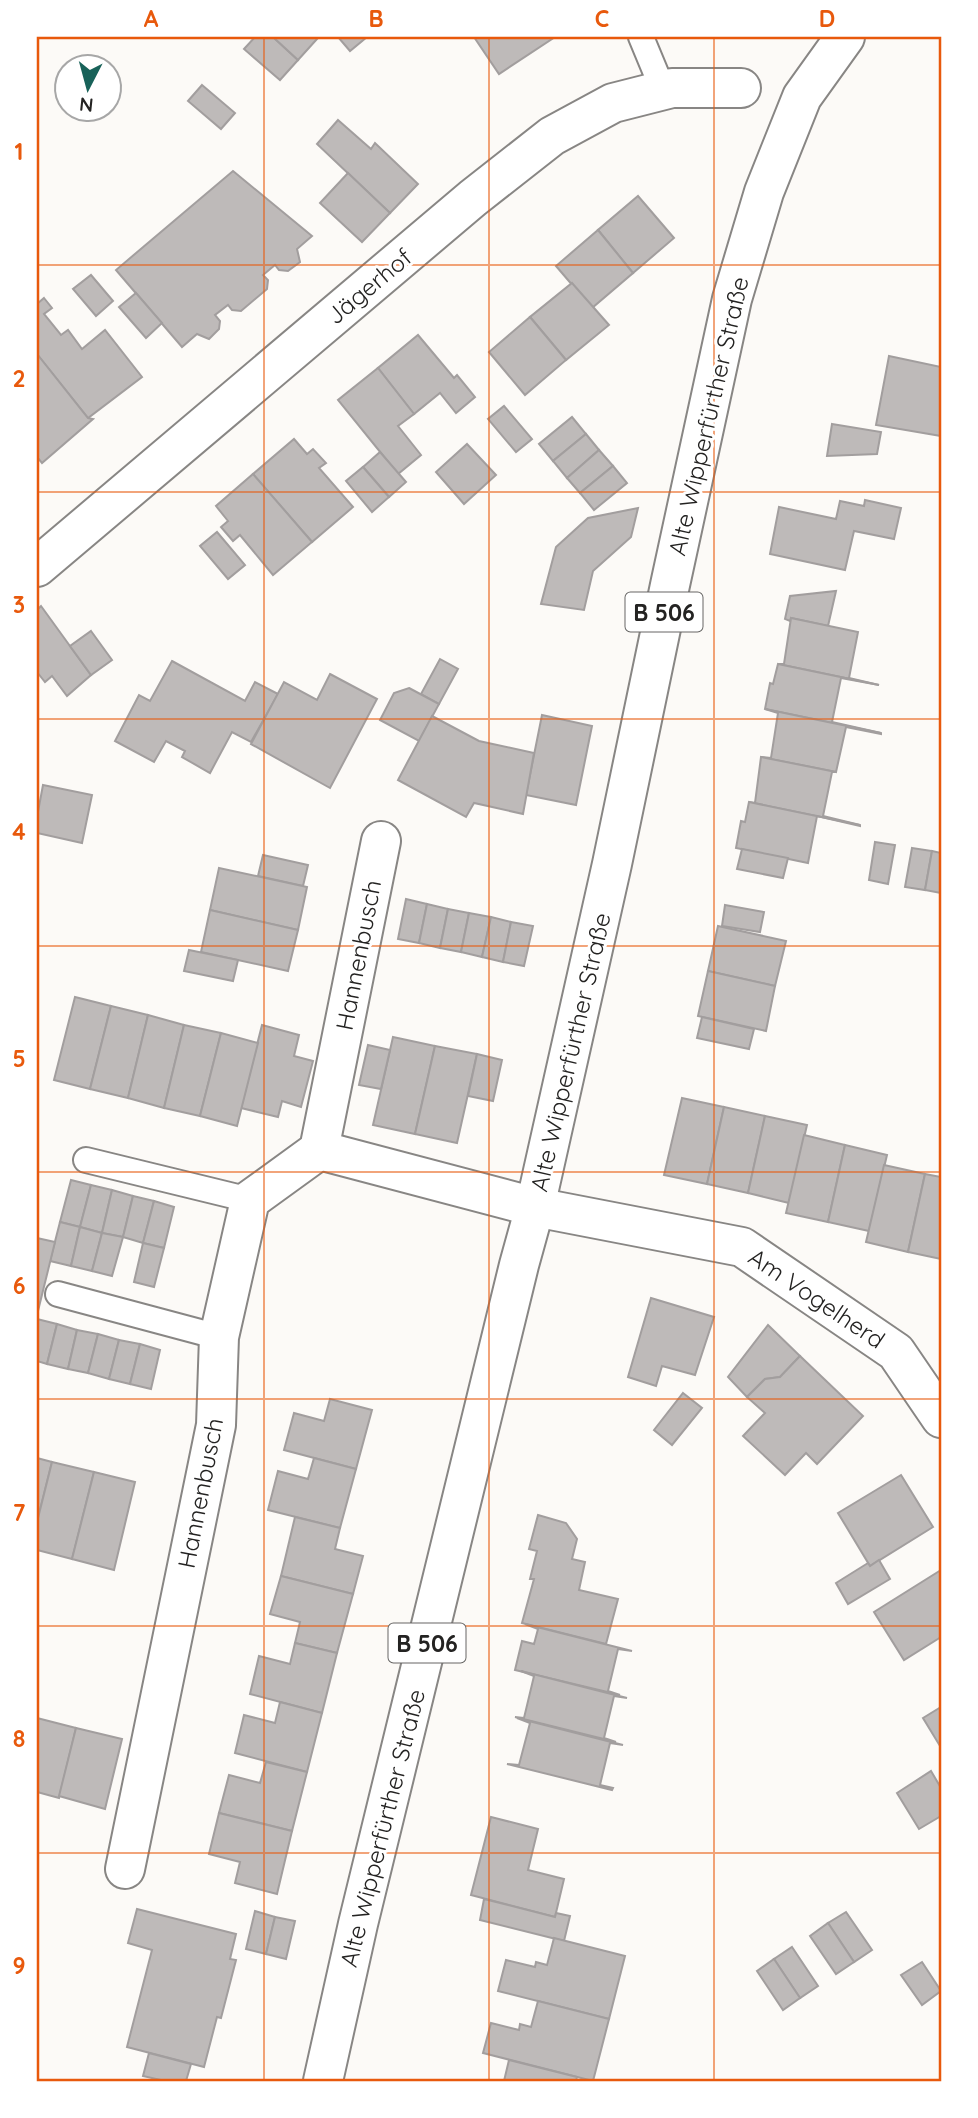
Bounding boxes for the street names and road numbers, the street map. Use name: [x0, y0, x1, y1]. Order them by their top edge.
street label: Jägerhof: [320, 241, 418, 330]
street label: Alte Wipperfürther Straße: [661, 274, 755, 558]
road number: B 506: [626, 592, 702, 632]
street label: Hannenbusch: [329, 877, 387, 1033]
street label: Alte Wipperfürther Straße: [523, 910, 617, 1194]
street label: Am Vogelherd: [743, 1241, 891, 1355]
street label: Hannenbusch: [171, 1415, 229, 1571]
road number: B 506: [388, 1624, 466, 1662]
street label: Alte Wipperfürther Straße: [333, 1686, 431, 1970]

